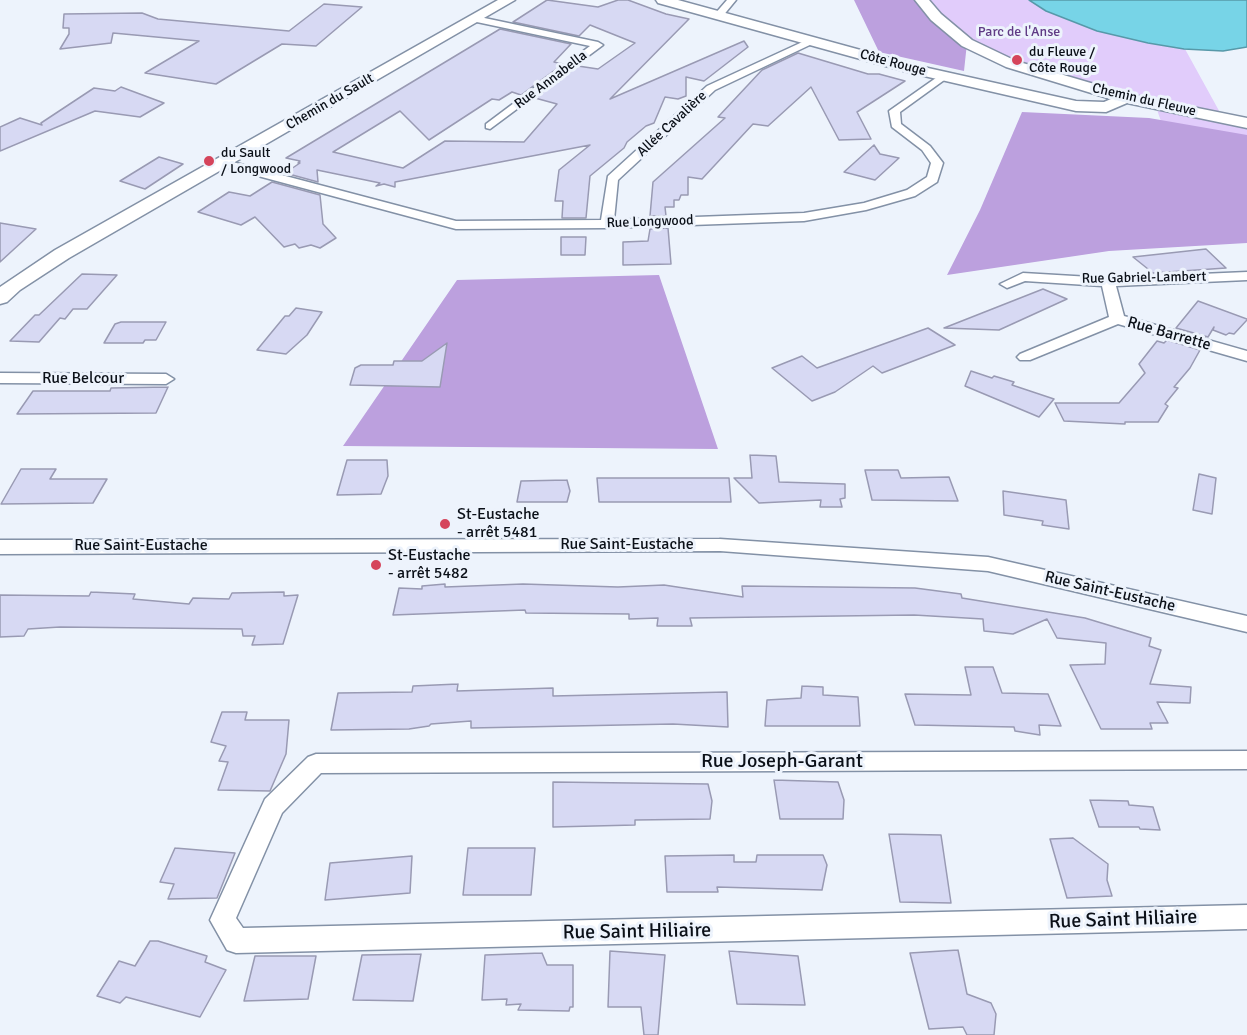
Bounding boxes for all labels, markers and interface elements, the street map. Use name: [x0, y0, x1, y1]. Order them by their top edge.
park label: Parc de l'Anse: [978, 24, 1060, 40]
place label: du Fleuve / Côte Rouge: [1029, 44, 1097, 76]
street label: Côte Rouge: [858, 46, 928, 80]
street label: Rue Annabella: [511, 47, 591, 113]
marker: du Fleuve / Côte Rouge: [1010, 53, 1024, 67]
street label: Chemin du Sault: [283, 70, 377, 134]
street label: Chemin du Fleuve: [1090, 80, 1198, 120]
street label: Allée Cavalière: [634, 88, 710, 160]
place label: du Sault / Longwood: [221, 145, 291, 178]
marker: du Sault / Longwood: [202, 154, 216, 168]
street label: Rue Longwood: [606, 212, 694, 232]
street label: Rue Gabriel-Lambert: [1082, 269, 1206, 287]
street label: Rue Barrette: [1125, 313, 1213, 355]
street label: Rue Belcour: [42, 369, 124, 389]
place label: St-Eustache - arrêt 5481: [457, 505, 540, 543]
marker: St-Eustache - arrêt 5481: [438, 517, 452, 531]
street label: Rue Saint-Eustache: [560, 535, 694, 555]
street label: Rue Saint-Eustache: [74, 536, 208, 556]
place label: St-Eustache - arrêt 5482: [388, 546, 471, 584]
marker: St-Eustache - arrêt 5482: [369, 558, 383, 572]
street label: Rue Saint-Eustache: [1043, 568, 1177, 616]
street label: Rue Joseph-Garant: [701, 750, 863, 774]
street label: Rue Saint Hiliaire: [1048, 905, 1198, 935]
street label: Rue Saint Hiliaire: [563, 919, 711, 945]

